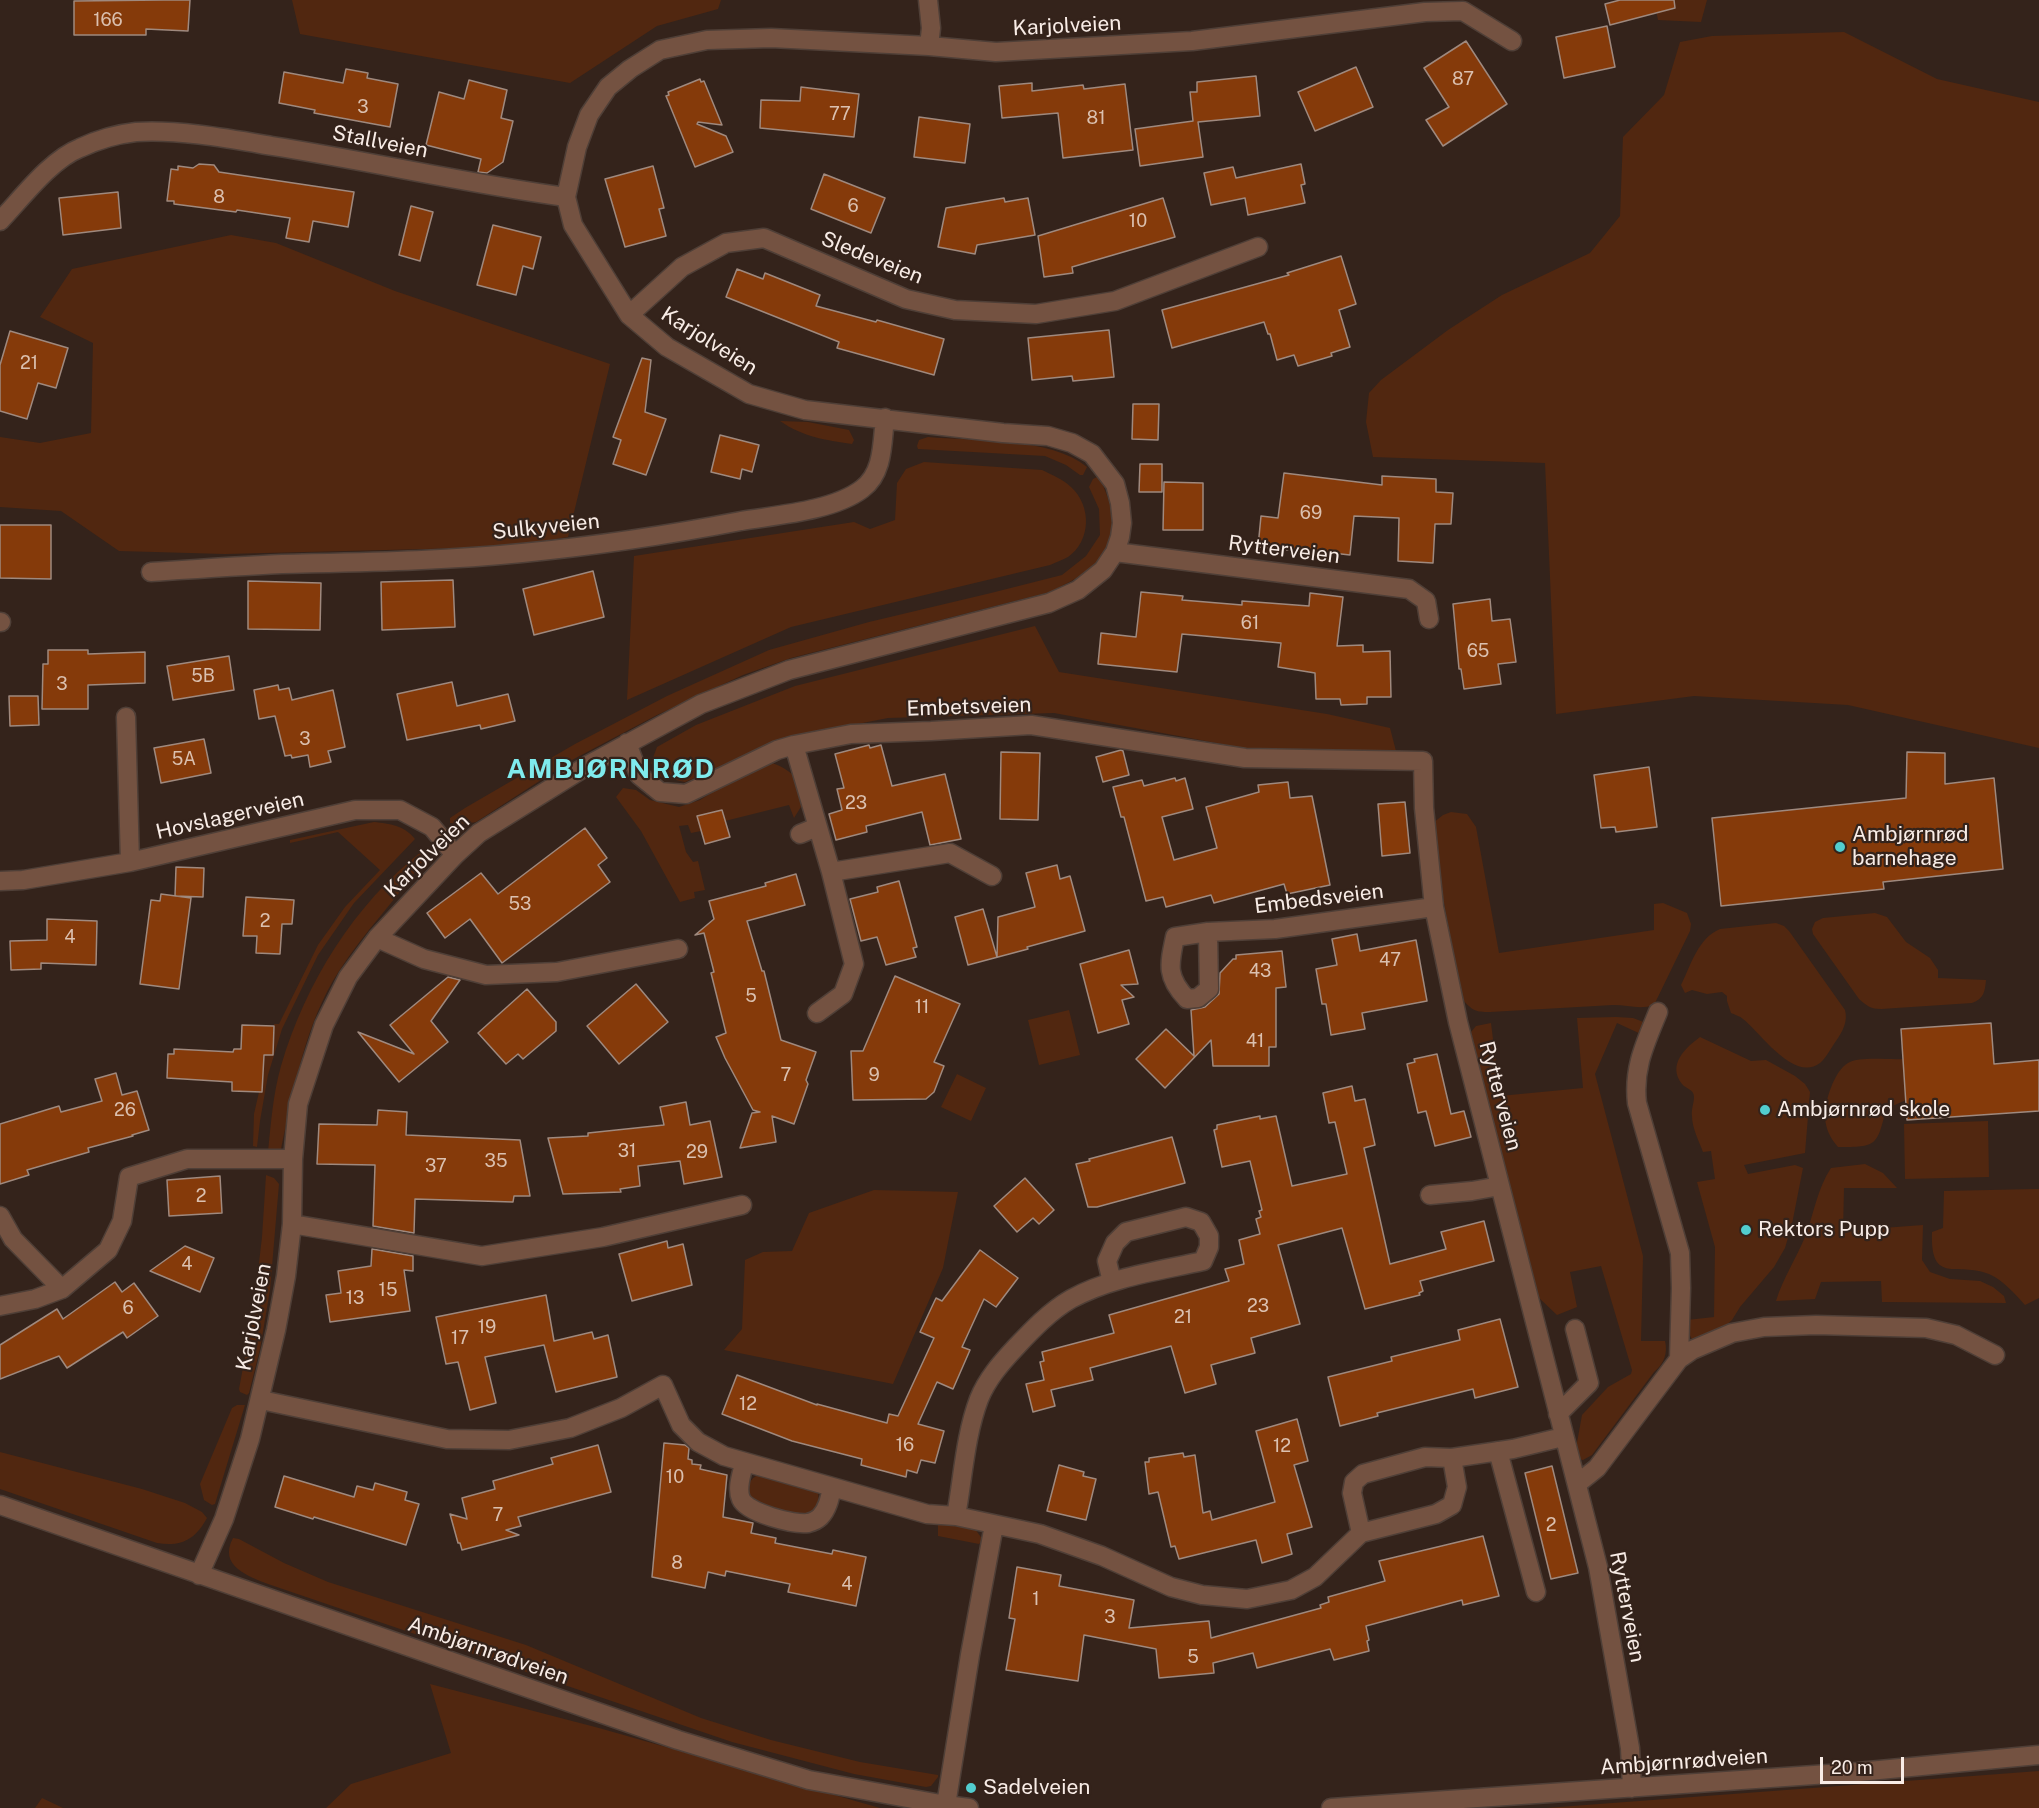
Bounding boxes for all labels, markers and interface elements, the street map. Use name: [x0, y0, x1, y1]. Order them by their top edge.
house number: 166: [93, 9, 123, 31]
street label: Karjolveien: [1012, 11, 1122, 41]
house number: 87: [1452, 68, 1474, 90]
house number: 3: [357, 96, 369, 118]
house number: 77: [829, 103, 851, 125]
house number: 81: [1087, 107, 1105, 129]
street label: Stallveien: [330, 120, 430, 164]
house number: 8: [213, 186, 225, 208]
house number: 6: [847, 195, 859, 217]
house number: 10: [1129, 210, 1147, 232]
street label: Sledeveien: [817, 226, 927, 290]
street label: Karjolveien: [656, 301, 762, 381]
house number: 21: [20, 352, 38, 374]
house number: 69: [1300, 502, 1322, 524]
street label: Sulkyveien: [491, 509, 601, 545]
street label: Rytterveien: [1227, 531, 1341, 569]
house number: 61: [1241, 612, 1259, 634]
house number: 65: [1467, 640, 1489, 662]
house number: 5B: [191, 665, 215, 687]
house number: 3: [56, 673, 68, 695]
street label: Embetsveien: [906, 692, 1032, 722]
house number: 3: [299, 728, 311, 750]
house number: 5A: [172, 748, 196, 770]
district label: AMBJØRNRØD: [507, 754, 715, 786]
street label: Hovslagerveien: [154, 787, 306, 845]
house number: 23: [845, 792, 867, 814]
street label: Karjolveien: [379, 809, 475, 903]
place label: Ambjørnrød barnehage: [1852, 822, 1969, 872]
marker: Ambjørnrød barnehage: [1833, 840, 1847, 854]
street label: Embedsveien: [1253, 879, 1385, 919]
house number: 53: [509, 893, 531, 915]
house number: 2: [260, 910, 270, 932]
house number: 4: [64, 926, 76, 948]
house number: 47: [1379, 949, 1401, 971]
house number: 43: [1249, 960, 1271, 982]
house number: 5: [745, 985, 757, 1007]
house number: 11: [915, 996, 929, 1018]
house number: 41: [1246, 1030, 1264, 1052]
street label: Rytterveien: [1473, 1038, 1527, 1154]
house number: 7: [781, 1064, 791, 1086]
house number: 9: [868, 1064, 880, 1086]
place label: Ambjørnrød skole: [1777, 1097, 1950, 1123]
house number: 26: [114, 1099, 136, 1121]
marker: Ambjørnrød skole: [1758, 1103, 1772, 1117]
house number: 31: [618, 1140, 636, 1162]
house number: 29: [686, 1141, 708, 1163]
house number: 35: [485, 1150, 507, 1172]
house number: 37: [425, 1155, 447, 1177]
house number: 2: [196, 1185, 206, 1207]
place label: Rektors Pupp: [1758, 1217, 1890, 1243]
marker: Rektors Pupp: [1739, 1223, 1753, 1237]
house number: 4: [181, 1253, 193, 1275]
street label: Karjolveien: [231, 1261, 277, 1373]
house number: 15: [379, 1279, 397, 1301]
house number: 13: [346, 1287, 364, 1309]
house number: 23: [1247, 1295, 1269, 1317]
house number: 6: [122, 1297, 134, 1319]
house number: 21: [1174, 1306, 1192, 1328]
house number: 19: [478, 1316, 496, 1338]
house number: 17: [451, 1327, 469, 1349]
house number: 12: [739, 1393, 757, 1415]
house number: 16: [896, 1434, 914, 1456]
house number: 12: [1273, 1435, 1291, 1457]
house number: 10: [666, 1466, 684, 1488]
house number: 7: [493, 1504, 503, 1526]
house number: 2: [1546, 1514, 1556, 1536]
street label: Rytterveien: [1604, 1549, 1650, 1665]
house number: 8: [671, 1552, 683, 1574]
house number: 4: [841, 1573, 853, 1595]
house number: 1: [1032, 1588, 1040, 1610]
house number: 3: [1104, 1606, 1116, 1628]
street label: Ambjørnrødveien: [404, 1612, 572, 1690]
house number: 5: [1187, 1646, 1199, 1668]
street label: Ambjørnrødveien: [1599, 1744, 1769, 1780]
scale bar: [1823, 1745, 1907, 1783]
text: 20 m: [1831, 1757, 1873, 1778]
place label: Sadelveien: [983, 1775, 1090, 1801]
marker: Sadelveien: [964, 1781, 978, 1795]

